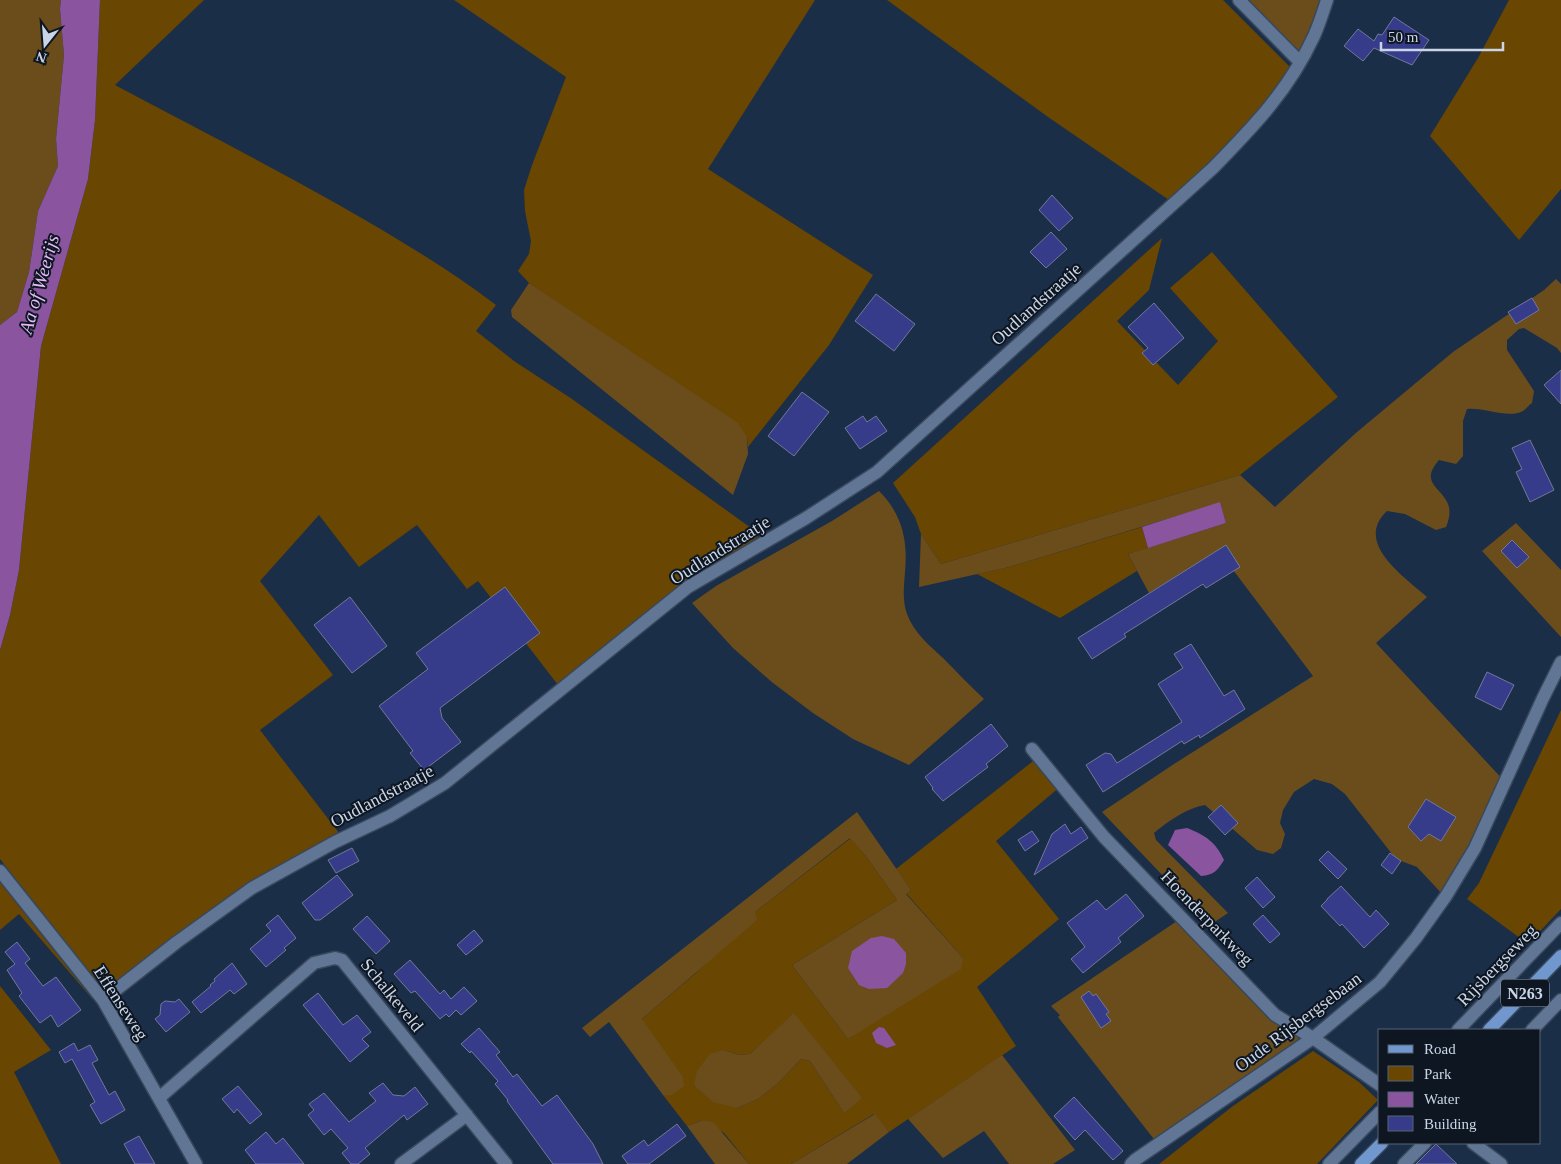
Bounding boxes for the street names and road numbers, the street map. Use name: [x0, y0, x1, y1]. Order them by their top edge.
street label: Oudlandstraatje: [987, 258, 1085, 350]
street label: Oudlandstraatje: [666, 511, 774, 589]
street label: Oudlandstraatje: [327, 760, 437, 832]
street label: Hoenderparkweg: [1157, 866, 1257, 970]
street label: Rijsbergseweg: [1453, 920, 1541, 1010]
street label: Schalkeveld: [357, 955, 427, 1035]
street label: Effenseweg: [90, 962, 152, 1044]
street label: Oude Rijsbergsebaan: [1231, 968, 1365, 1076]
road number: N263: [1501, 980, 1549, 1006]

